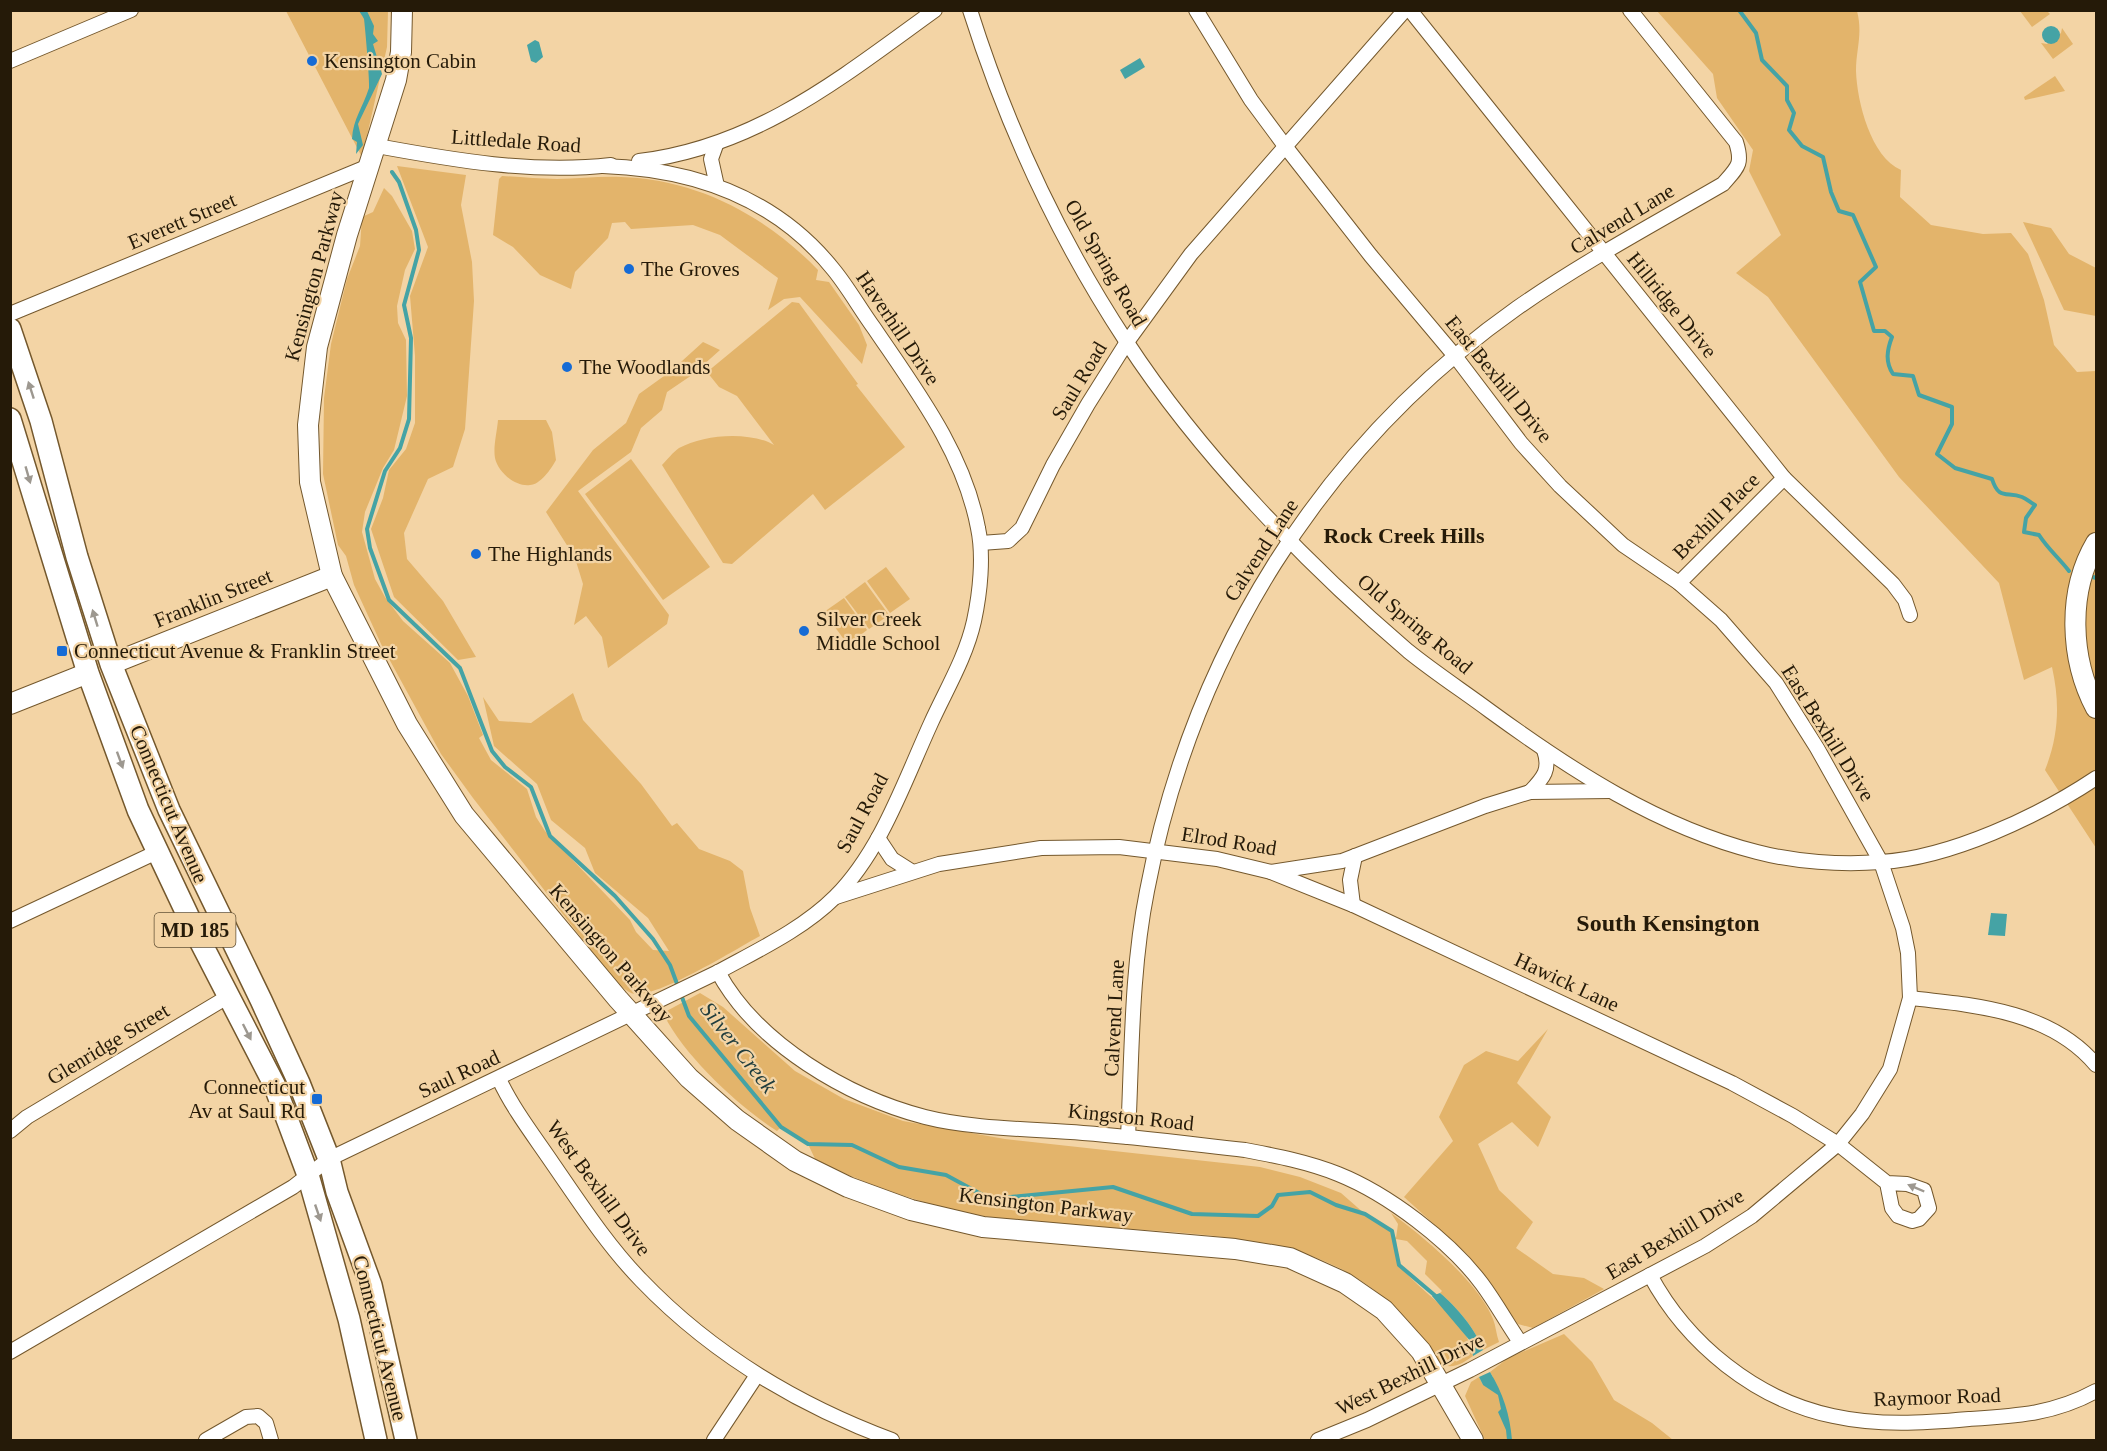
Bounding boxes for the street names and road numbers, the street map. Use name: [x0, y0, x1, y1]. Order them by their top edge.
street label: Littledale Road: [450, 124, 582, 158]
street label: Calvend Lane: [1566, 179, 1678, 259]
street label: Everett Street: [124, 187, 240, 254]
street label: Kensington Parkway: [280, 188, 348, 364]
street label: Old Spring Road: [1060, 195, 1152, 331]
street label: Hillridge Drive: [1622, 247, 1722, 363]
street label: Haverhill Drive: [851, 266, 945, 390]
street label: East Bexhill Drive: [1440, 311, 1558, 447]
street label: Saul Road: [1046, 337, 1112, 424]
street label: Bexhill Place: [1668, 468, 1764, 564]
street label: Calvend Lane: [1219, 494, 1303, 606]
street label: Franklin Street: [150, 563, 276, 633]
street label: Old Spring Road: [1353, 569, 1478, 679]
street label: East Bexhill Drive: [1776, 660, 1880, 806]
street label: Connecticut Avenue: [125, 721, 213, 887]
street label: Saul Road: [831, 769, 893, 857]
street label: Elrod Road: [1180, 822, 1279, 860]
street label: Kensington Parkway: [544, 879, 678, 1027]
road number: MD 185: [154, 913, 236, 947]
street label: Hawick Lane: [1511, 947, 1623, 1017]
street label: Calvend Lane: [1099, 959, 1129, 1077]
street label: Glenridge Street: [43, 998, 174, 1090]
street label: Saul Road: [415, 1045, 504, 1103]
street label: Kingston Road: [1067, 1098, 1196, 1136]
street label: West Bexhill Drive: [542, 1116, 656, 1260]
street label: Kensington Parkway: [957, 1182, 1135, 1228]
street label: East Bexhill Drive: [1602, 1183, 1748, 1285]
street label: Connecticut Avenue: [348, 1253, 412, 1423]
street label: West Bexhill Drive: [1332, 1328, 1488, 1420]
street label: Raymoor Road: [1873, 1383, 2002, 1411]

